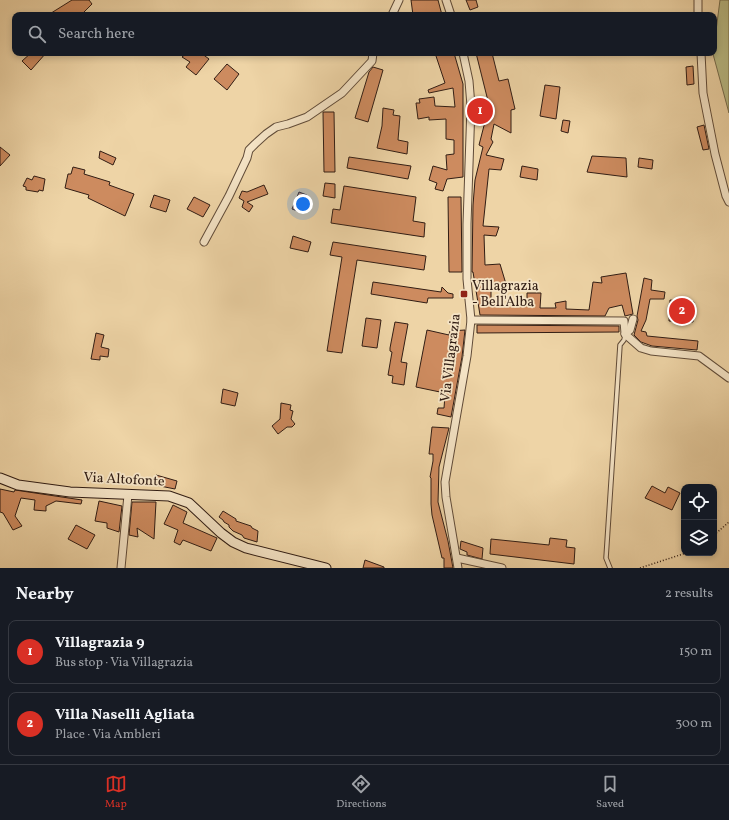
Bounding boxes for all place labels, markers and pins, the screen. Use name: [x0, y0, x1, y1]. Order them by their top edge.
pin: 1: [467, 96, 493, 126]
place label: Villagrazia - Bell'Alba: [472, 277, 539, 312]
marker: Villagrazia - Bell'Alba: [459, 289, 469, 299]
pin: 2: [669, 296, 695, 326]

